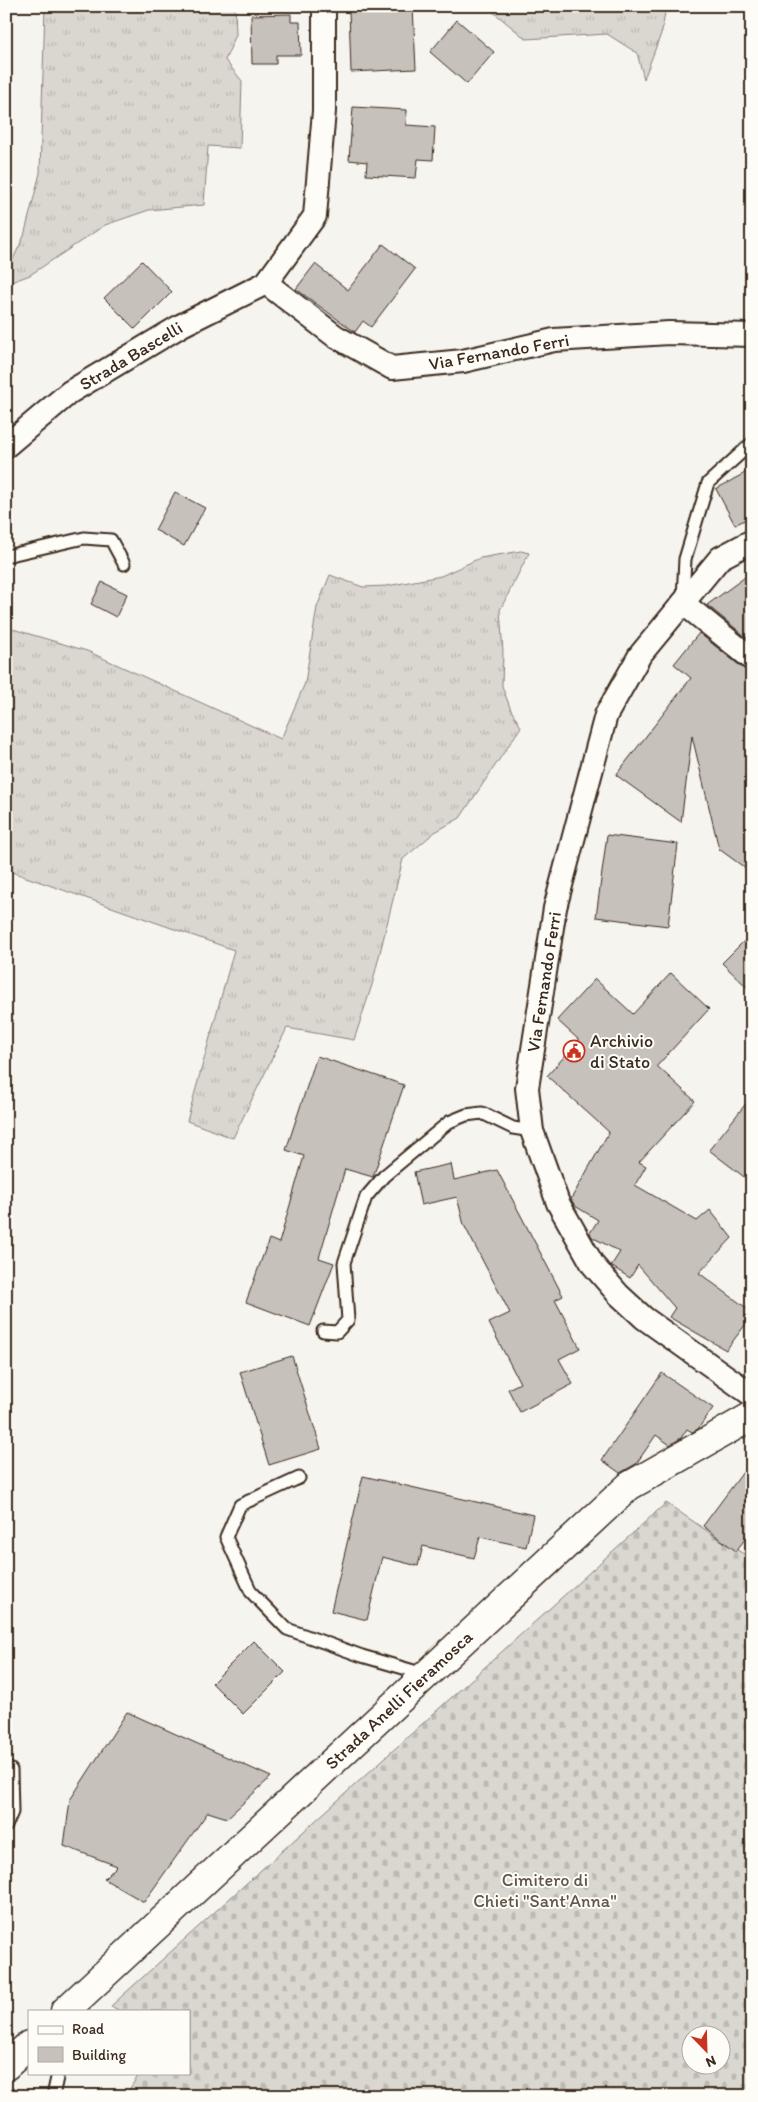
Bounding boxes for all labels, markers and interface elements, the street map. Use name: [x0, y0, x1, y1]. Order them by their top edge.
street label: Strada Bascelli: [75, 317, 187, 395]
street label: Via Fernando Ferri: [427, 329, 571, 375]
street label: Via Fernando Ferri: [522, 910, 566, 1054]
place label: Archivio di Stato: [590, 1030, 653, 1073]
public building icon: Archivio di Stato: [562, 1039, 586, 1063]
street label: Strada Anelli Fieramosca: [321, 1626, 478, 1774]
park label: Cimitero di Chieti "Sant'Anna": [473, 1869, 617, 1912]
legend: [28, 2010, 190, 2074]
text: Road: [72, 2020, 105, 2038]
north arrow: [680, 2024, 730, 2074]
text: Building: [72, 2046, 126, 2064]
text: N: [703, 2052, 719, 2071]

